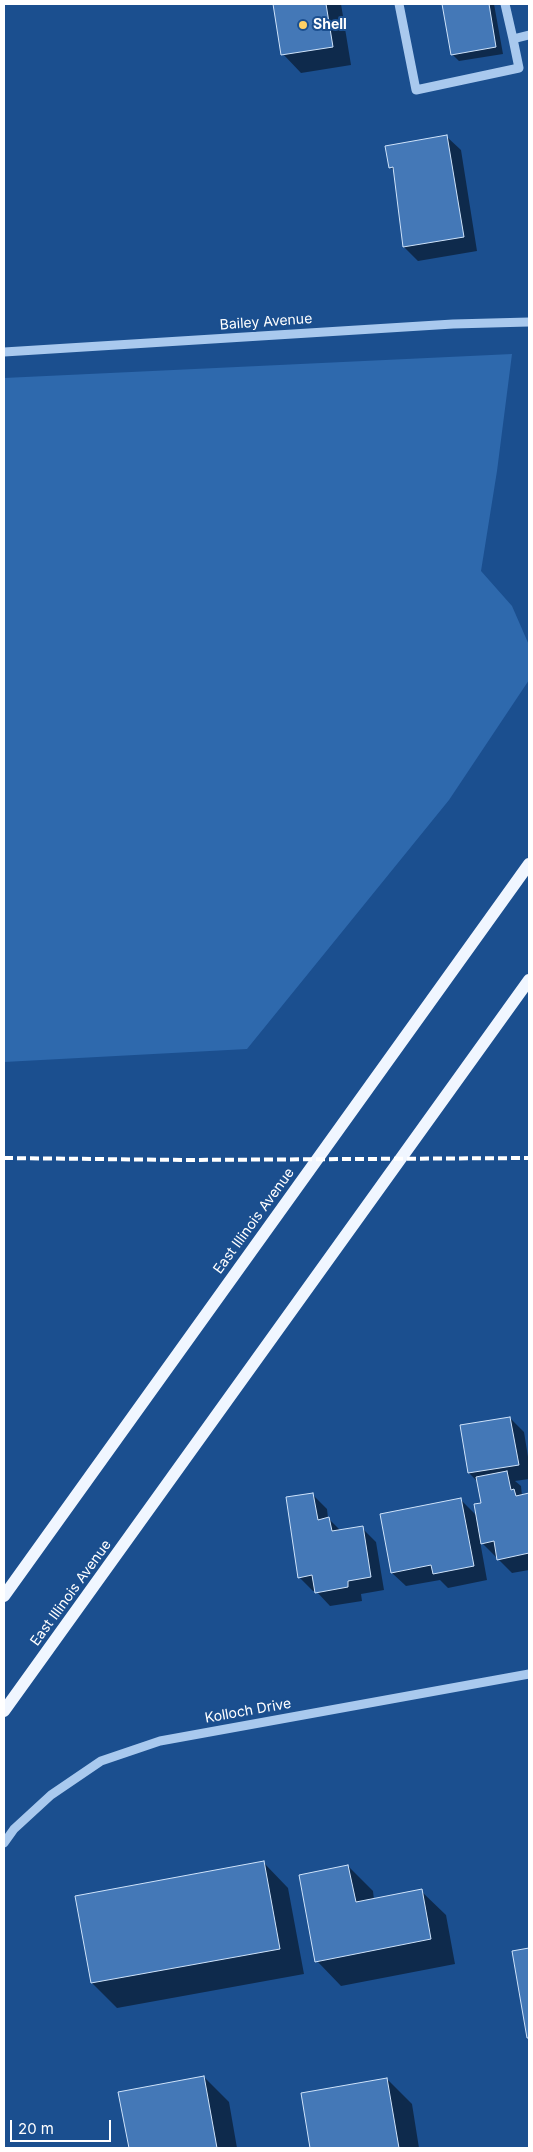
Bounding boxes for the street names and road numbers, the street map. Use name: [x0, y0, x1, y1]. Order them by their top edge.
street label: Bailey Avenue: [219, 310, 313, 334]
street label: East Illinois Avenue: [210, 1165, 298, 1277]
street label: East Illinois Avenue: [27, 1537, 115, 1649]
street label: Kolloch Drive: [204, 1695, 292, 1727]

